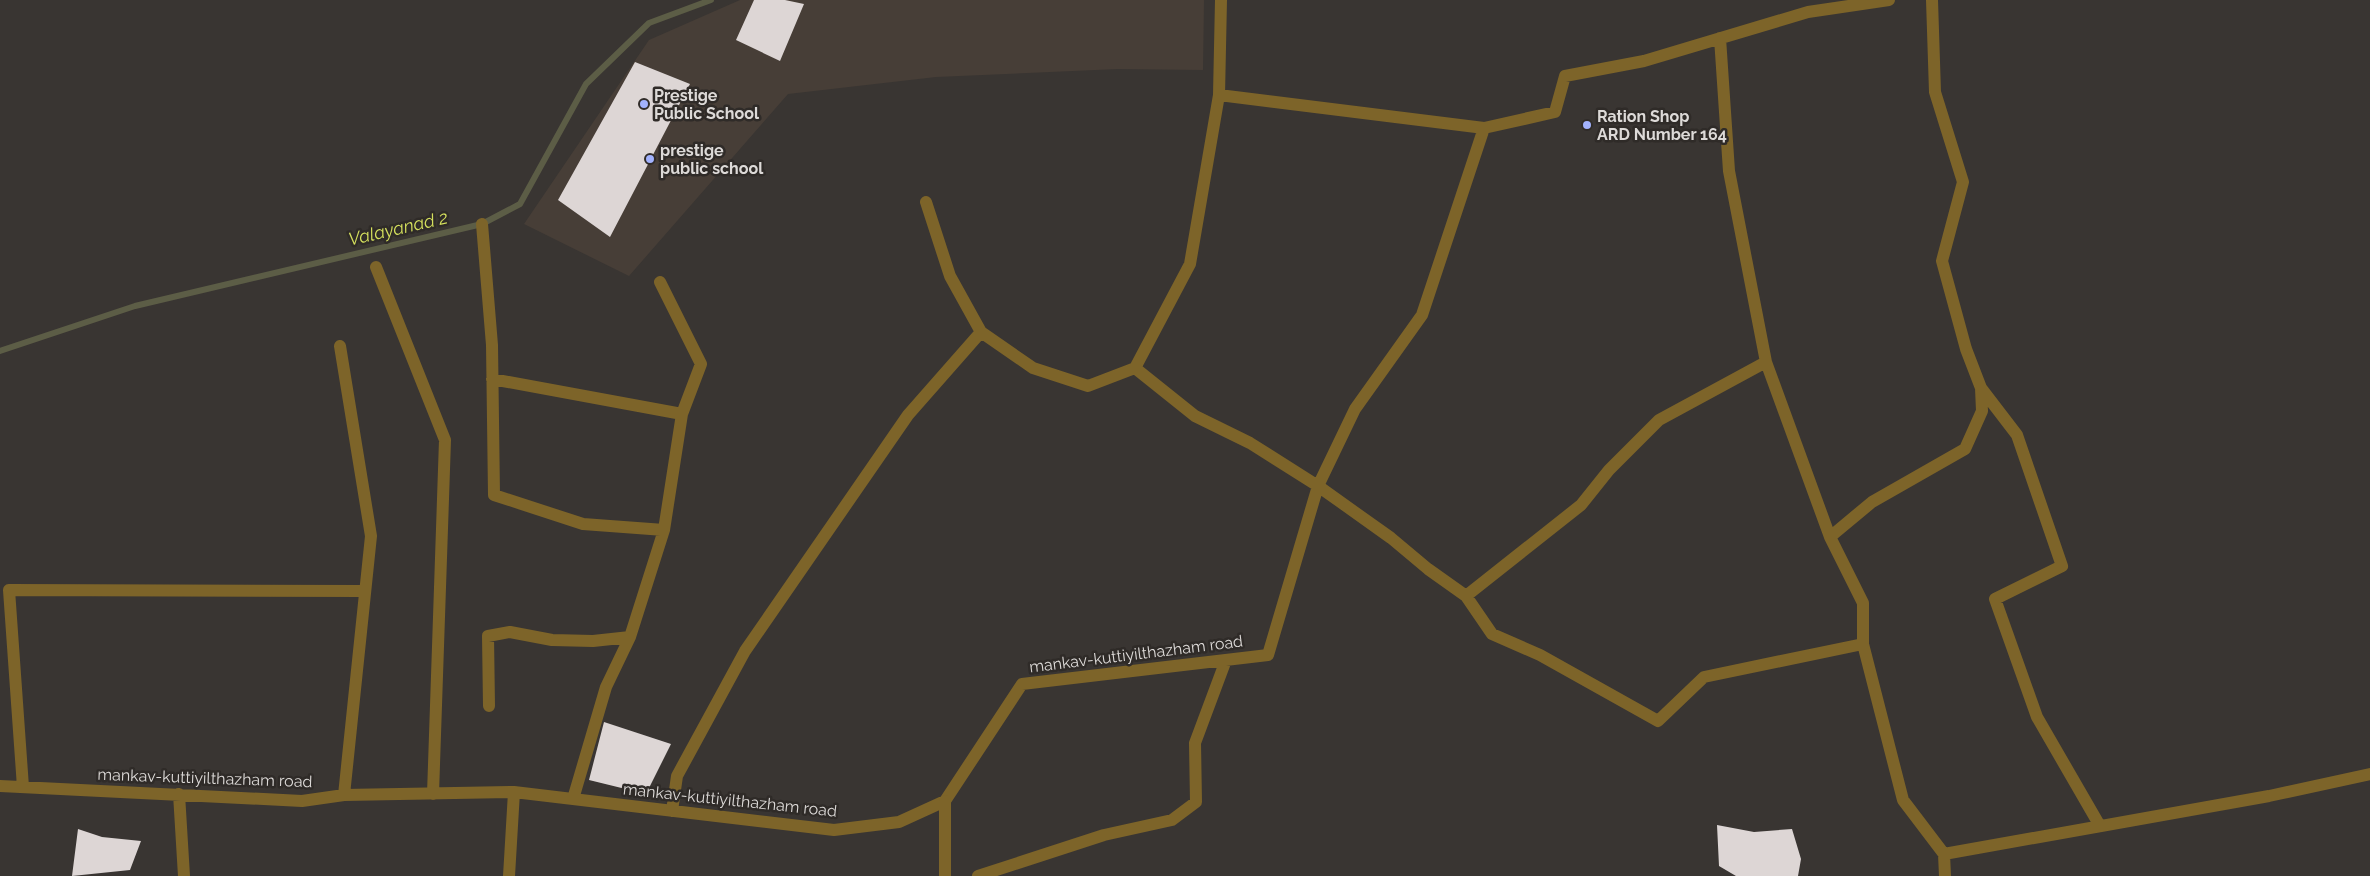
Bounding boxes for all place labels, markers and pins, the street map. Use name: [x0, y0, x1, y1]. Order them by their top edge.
place label: Prestige Public School: [654, 86, 760, 123]
marker: Prestige Public School: [638, 98, 650, 110]
place label: Ration Shop ARD Number 164: [1597, 107, 1727, 144]
marker: Ration Shop ARD Number 164: [1581, 119, 1593, 131]
place label: prestige public school: [660, 141, 764, 178]
marker: prestige public school: [644, 153, 656, 165]

